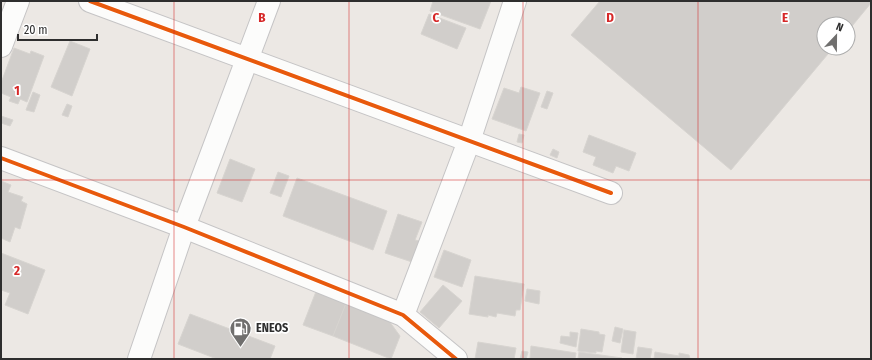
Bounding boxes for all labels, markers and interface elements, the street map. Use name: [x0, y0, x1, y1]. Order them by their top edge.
text: B: [258, 10, 266, 25]
text: C: [433, 10, 440, 25]
text: D: [606, 10, 614, 25]
text: E: [782, 10, 788, 25]
scale bar: [18, 16, 97, 42]
north arrow: [816, 16, 856, 56]
text: N: [834, 20, 845, 34]
text: 20 m: [24, 23, 48, 37]
text: 1: [14, 83, 20, 98]
text: 2: [13, 263, 20, 278]
fuel station icon: ENEOS: [228, 315, 254, 348]
place label: ENEOS: [256, 321, 288, 335]

